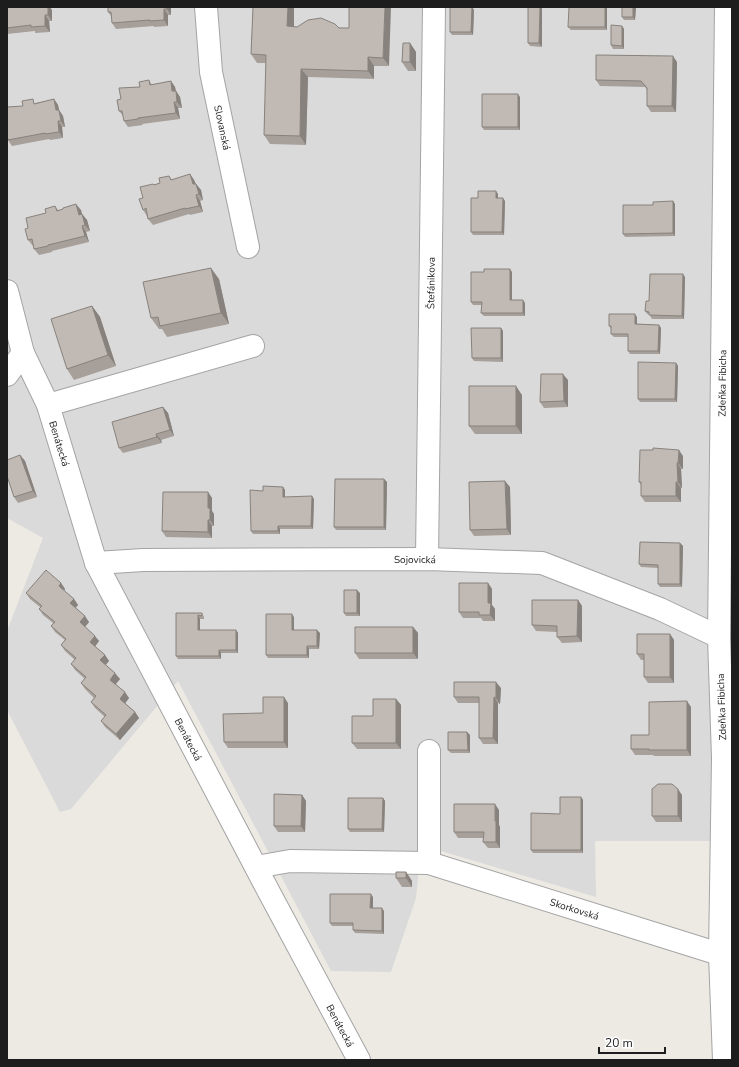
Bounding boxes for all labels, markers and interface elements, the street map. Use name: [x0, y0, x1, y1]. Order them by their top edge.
street label: Slovanská: [210, 104, 233, 152]
street label: Štefánikova: [424, 257, 439, 309]
street label: Zdeňka Fibicha: [715, 350, 730, 417]
street label: Benátecká: [45, 419, 72, 468]
street label: Sojovická: [394, 553, 436, 567]
street label: Zdeňka Fibicha: [714, 673, 730, 741]
street label: Benátecká: [171, 716, 205, 764]
street label: Skorkovská: [548, 895, 600, 924]
street label: Benátecká: [322, 1002, 357, 1050]
scale bar: [599, 1029, 665, 1055]
text: 20 m: [605, 1035, 633, 1051]

